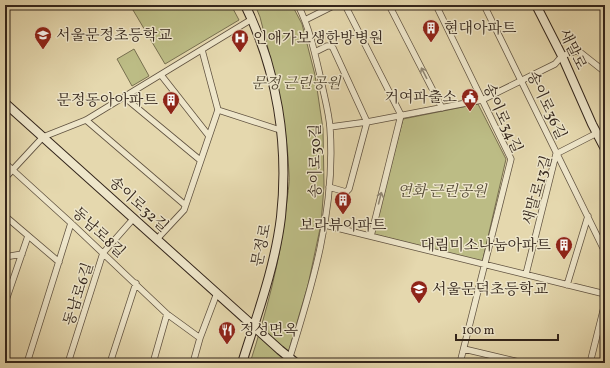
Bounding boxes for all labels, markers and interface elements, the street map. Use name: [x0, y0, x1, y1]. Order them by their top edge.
building icon: 현대아파트: [421, 18, 441, 43]
place label: 현대아파트: [444, 19, 517, 40]
school or university icon: 서울문정초등학교: [33, 25, 53, 50]
place label: 서울문정초등학교: [56, 26, 172, 47]
street label: 새말로: [553, 26, 591, 74]
hospital icon: 인애가보생한방병원: [230, 28, 250, 53]
place label: 인애가보생한방병원: [253, 29, 383, 50]
one-way arrow: [420, 67, 428, 79]
street label: 송이로36길: [521, 68, 571, 143]
park label: 문정 근린공원: [251, 74, 342, 95]
street label: 송이로34길: [477, 80, 526, 157]
public building icon: 거여파출소: [460, 87, 480, 112]
place label: 거여파출소: [385, 88, 458, 109]
building icon: 문정동아아파트: [161, 90, 181, 115]
place label: 문정동아아파트: [57, 91, 159, 112]
street label: 송이로30길: [306, 124, 327, 198]
street label: 새말로13길: [518, 153, 558, 228]
street label: 송이로32길: [104, 173, 172, 238]
park label: 연화 근린공원: [397, 182, 488, 203]
building icon: 보라뷰아파트: [333, 190, 353, 215]
one-way arrow: [377, 192, 385, 205]
street label: 동남로8길: [67, 203, 129, 263]
place label: 보라뷰아파트: [300, 216, 387, 237]
street label: 문정로: [248, 221, 277, 269]
building icon: 대림미소나눔아파트: [554, 235, 574, 260]
place label: 대림미소나눔아파트: [421, 236, 551, 257]
street label: 동남로6길: [59, 260, 100, 329]
school or university icon: 서울문덕초등학교: [409, 279, 429, 304]
place label: 서울문덕초등학교: [432, 280, 548, 301]
scale bar: [456, 316, 558, 342]
restaurant icon: 정성면옥: [217, 320, 237, 345]
place label: 정성면옥: [240, 321, 298, 342]
text: 100 m: [462, 323, 495, 339]

